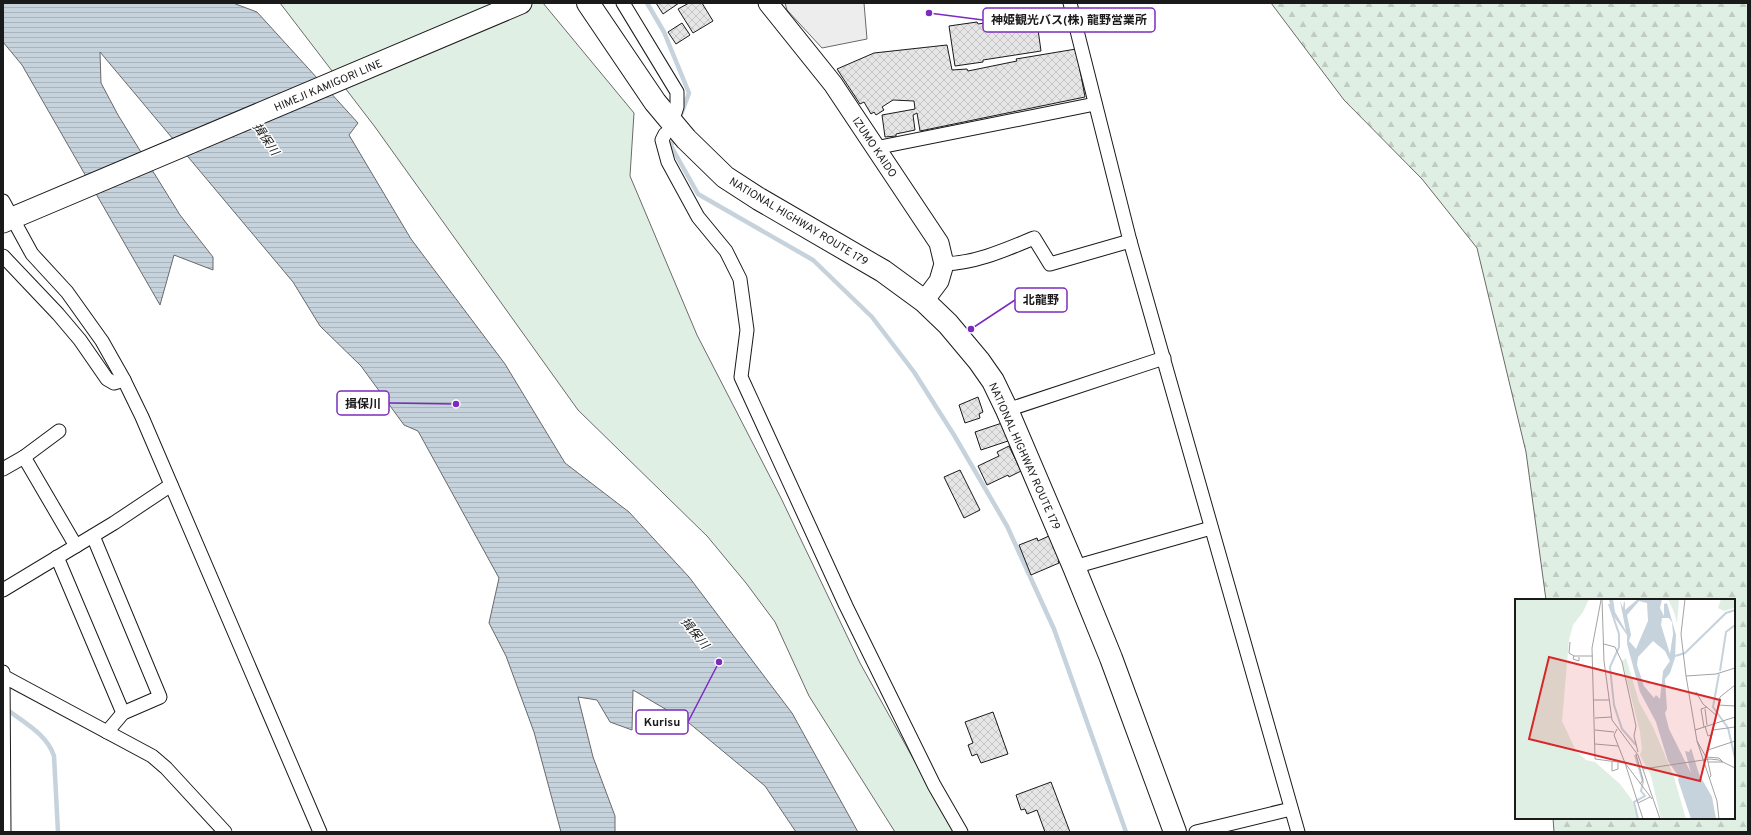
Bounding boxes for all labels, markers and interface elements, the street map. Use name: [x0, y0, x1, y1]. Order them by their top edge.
callout: 神姫観光バス(株) 龍野営業所: [983, 8, 1155, 32]
text: 神姫観光バス(株) 龍野営業所: [991, 13, 1147, 29]
street label: HIMEJI KAMIGORI LINE: [272, 57, 385, 115]
street label: IZUMO KAIDO: [849, 115, 900, 180]
water label: 揖保川: [248, 120, 283, 161]
street label: NATIONAL HIGHWAY ROUTE 179: [726, 175, 871, 269]
callout: 北龍野: [1015, 288, 1067, 312]
text: 北龍野: [1023, 293, 1059, 309]
street label: NATIONAL HIGHWAY ROUTE 179: [985, 381, 1063, 532]
callout: 揖保川: [337, 391, 389, 415]
text: 揖保川: [345, 397, 381, 413]
inset map: [1515, 599, 1735, 819]
water label: 揖保川: [677, 615, 713, 654]
callout: Kurisu: [636, 710, 688, 734]
text: Kurisu: [644, 715, 680, 731]

